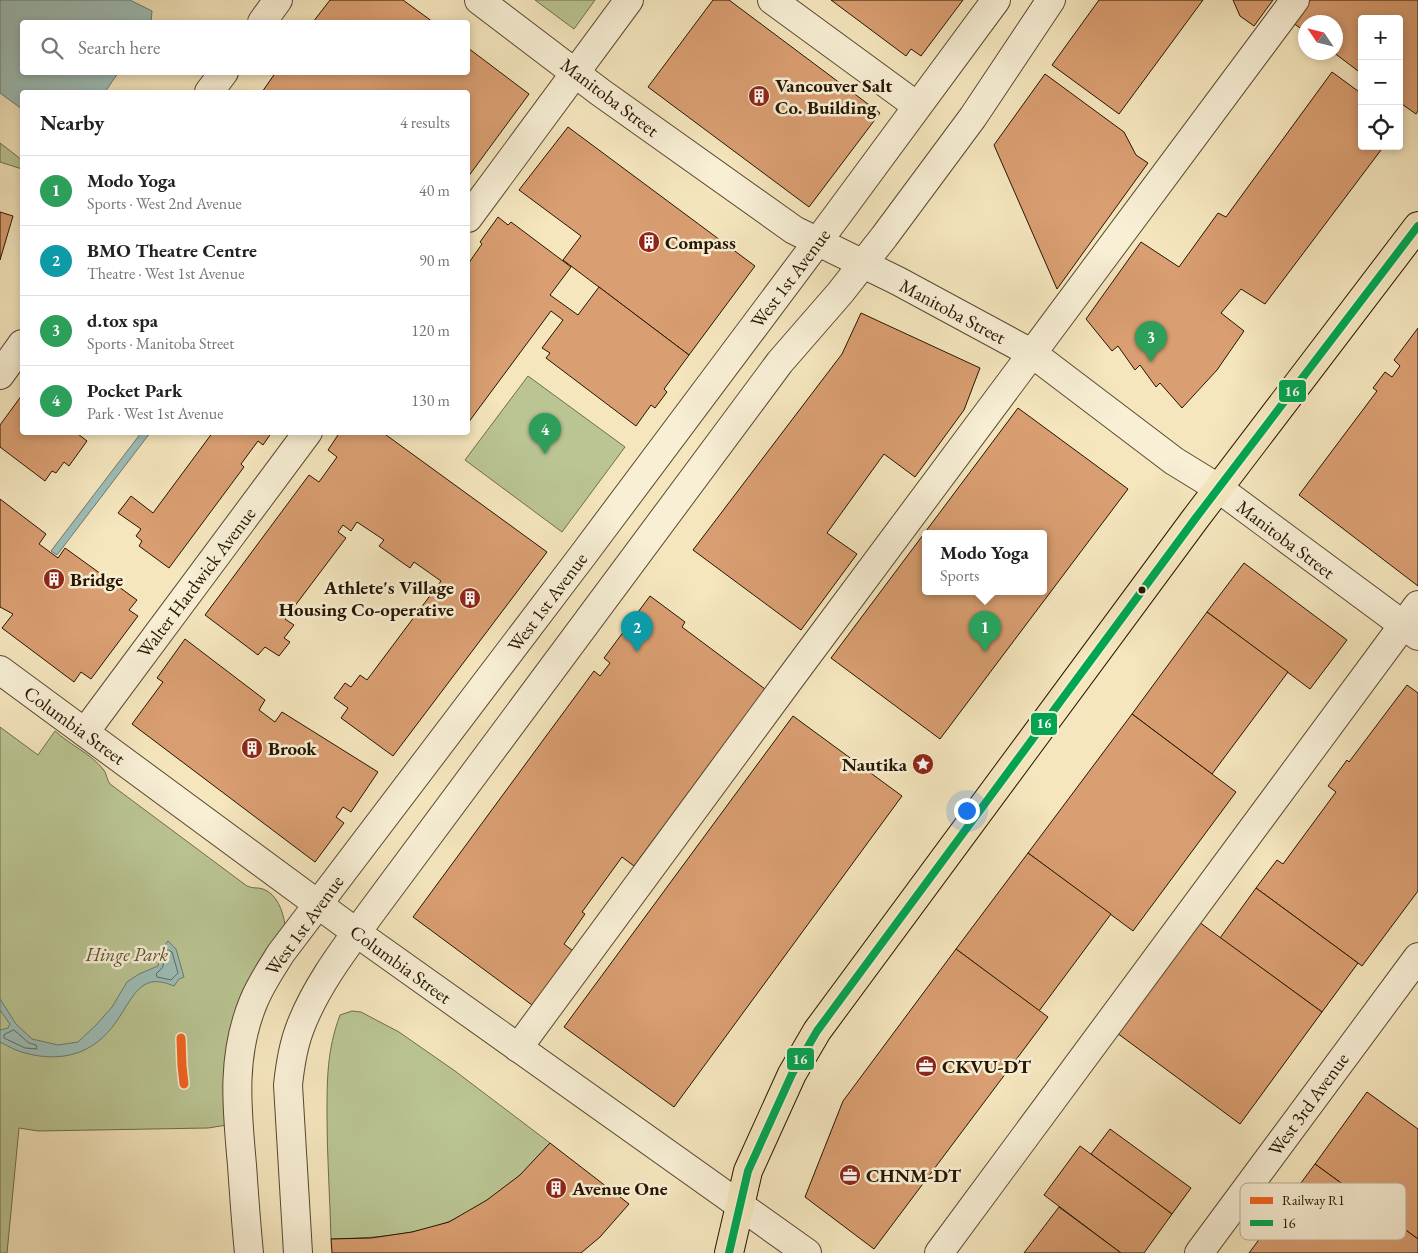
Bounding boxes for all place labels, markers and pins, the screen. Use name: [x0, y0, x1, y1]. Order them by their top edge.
place label: Vancouver Salt Co. Building: [775, 73, 892, 120]
building icon: Vancouver Salt Co. Building: [747, 84, 771, 108]
building icon: Compass: [637, 230, 661, 254]
place label: Compass: [665, 230, 736, 255]
pin: 3: [1135, 321, 1167, 362]
pin: 4: [529, 413, 561, 454]
building icon: Bridge: [42, 567, 66, 591]
place label: Bridge: [70, 567, 123, 592]
place label: Athlete's Village Housing Co-operative: [279, 575, 454, 622]
unlabelled marker: [1137, 585, 1147, 595]
building icon: Athlete's Village Housing Co-operative: [458, 586, 482, 610]
pin: 2: [621, 611, 653, 652]
pin: 1: [969, 611, 1001, 652]
building icon: Brook: [240, 736, 264, 760]
place label: Brook: [268, 736, 317, 761]
place label: Nautika: [842, 752, 908, 777]
place icon: Nautika: [911, 752, 935, 776]
office icon: CKVU-DT: [914, 1054, 938, 1078]
place label: CKVU-DT: [942, 1054, 1032, 1079]
office icon: CHNM-DT: [838, 1163, 862, 1187]
place label: CHNM-DT: [866, 1163, 962, 1188]
building icon: Avenue One: [544, 1176, 568, 1200]
place label: Avenue One: [571, 1176, 668, 1201]

